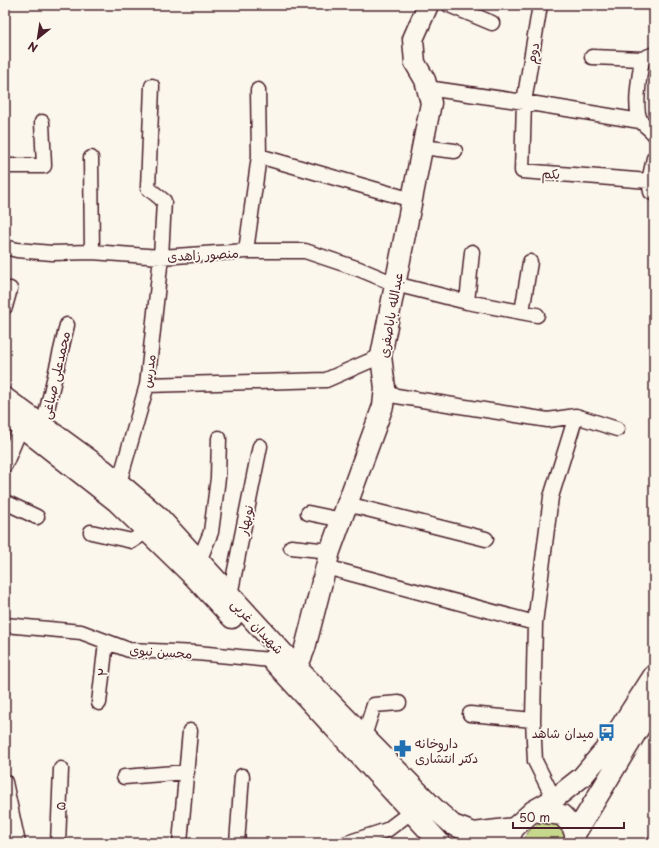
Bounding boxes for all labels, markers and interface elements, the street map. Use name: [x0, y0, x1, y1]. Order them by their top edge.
north arrow: [18, 18, 58, 58]
text: N: [24, 37, 41, 57]
street label: دوم: [521, 41, 545, 65]
street label: یکم: [541, 163, 561, 185]
street label: منصور زاهدی: [167, 243, 239, 265]
street label: عبدالله باباصفری: [373, 271, 407, 359]
street label: محمدعلی صباغی: [36, 329, 75, 421]
street label: مدرس: [136, 353, 160, 389]
street label: نوبهار: [232, 503, 257, 538]
street label: شهیدان غربی: [227, 594, 289, 659]
street label: محسن نبوی: [129, 639, 193, 663]
street label: ۲: [92, 667, 112, 677]
bus stop icon: میدان شاهد: [597, 722, 617, 742]
place label: میدان شاهد: [532, 723, 594, 742]
place label: داروخانه دکتر انتشاری: [415, 733, 478, 767]
pharmacy icon: داروخانه دکتر انتشاری: [392, 739, 412, 759]
street label: ۵: [50, 801, 70, 811]
scale bar: [513, 804, 624, 830]
text: 50 m: [519, 808, 550, 826]

